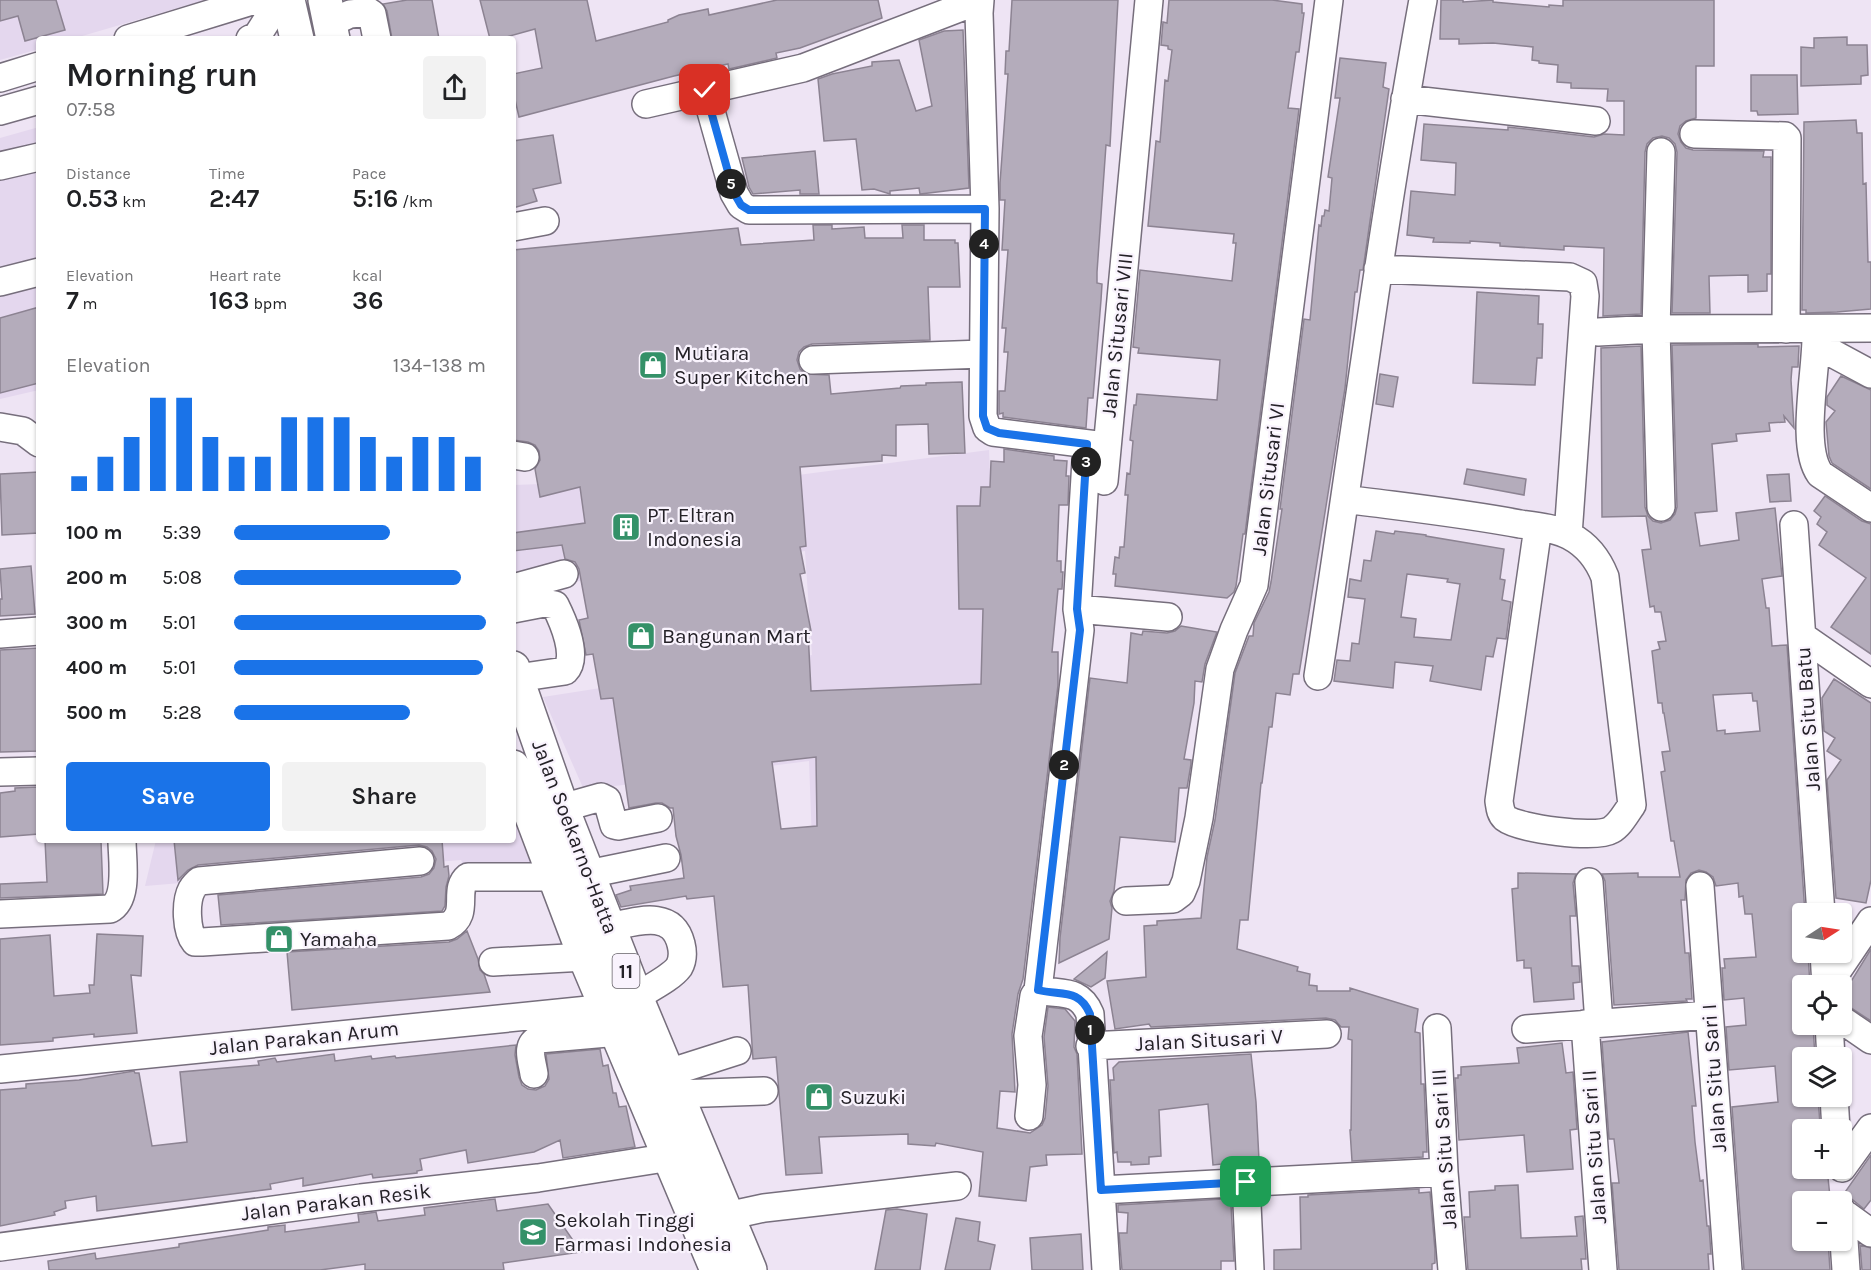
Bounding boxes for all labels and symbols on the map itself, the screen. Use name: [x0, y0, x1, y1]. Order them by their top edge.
pin: [679, 64, 730, 115]
pin: 5: [716, 169, 746, 199]
pin: 4: [969, 229, 999, 259]
street label: Jalan Situsari VIII: [1096, 251, 1138, 419]
place label: Mutiara Super Kitchen: [674, 341, 809, 389]
shop icon: Mutiara Super Kitchen: [637, 349, 669, 381]
street label: Jalan Situsari VI: [1247, 401, 1289, 557]
pin: 3: [1071, 447, 1101, 477]
place label: PT. Eltran Indonesia: [647, 503, 742, 551]
building icon: PT. Eltran Indonesia: [610, 511, 642, 543]
shop icon: Bangunan Mart: [625, 620, 657, 652]
place label: Bangunan Mart: [662, 624, 811, 648]
street label: Jalan Situ Batu: [1791, 646, 1825, 792]
street label: Jalan Soekarno-Hatta: [527, 737, 623, 937]
pin: 2: [1049, 750, 1079, 780]
north arrow: [1792, 903, 1852, 963]
shop icon: Yamaha: [263, 923, 295, 955]
place label: Yamaha: [300, 927, 377, 951]
road number: 11: [612, 954, 640, 988]
street label: Jalan Situ Sari I: [1697, 1003, 1731, 1153]
pin: 1: [1075, 1015, 1105, 1045]
street label: Jalan Parakan Arum: [208, 1016, 400, 1060]
street label: Jalan Situsari V: [1134, 1024, 1284, 1056]
street label: Jalan Situ Sari III: [1426, 1068, 1462, 1230]
street label: Jalan Situ Sari II: [1577, 1069, 1611, 1225]
shop icon: Suzuki: [803, 1081, 835, 1113]
place label: Suzuki: [840, 1085, 906, 1109]
pin: [1220, 1156, 1271, 1207]
street label: Jalan Parakan Resik: [240, 1178, 433, 1226]
place label: Sekolah Tinggi Farmasi Indonesia: [554, 1208, 732, 1256]
school or university icon: Sekolah Tinggi Farmasi Indonesia: [517, 1216, 549, 1248]

